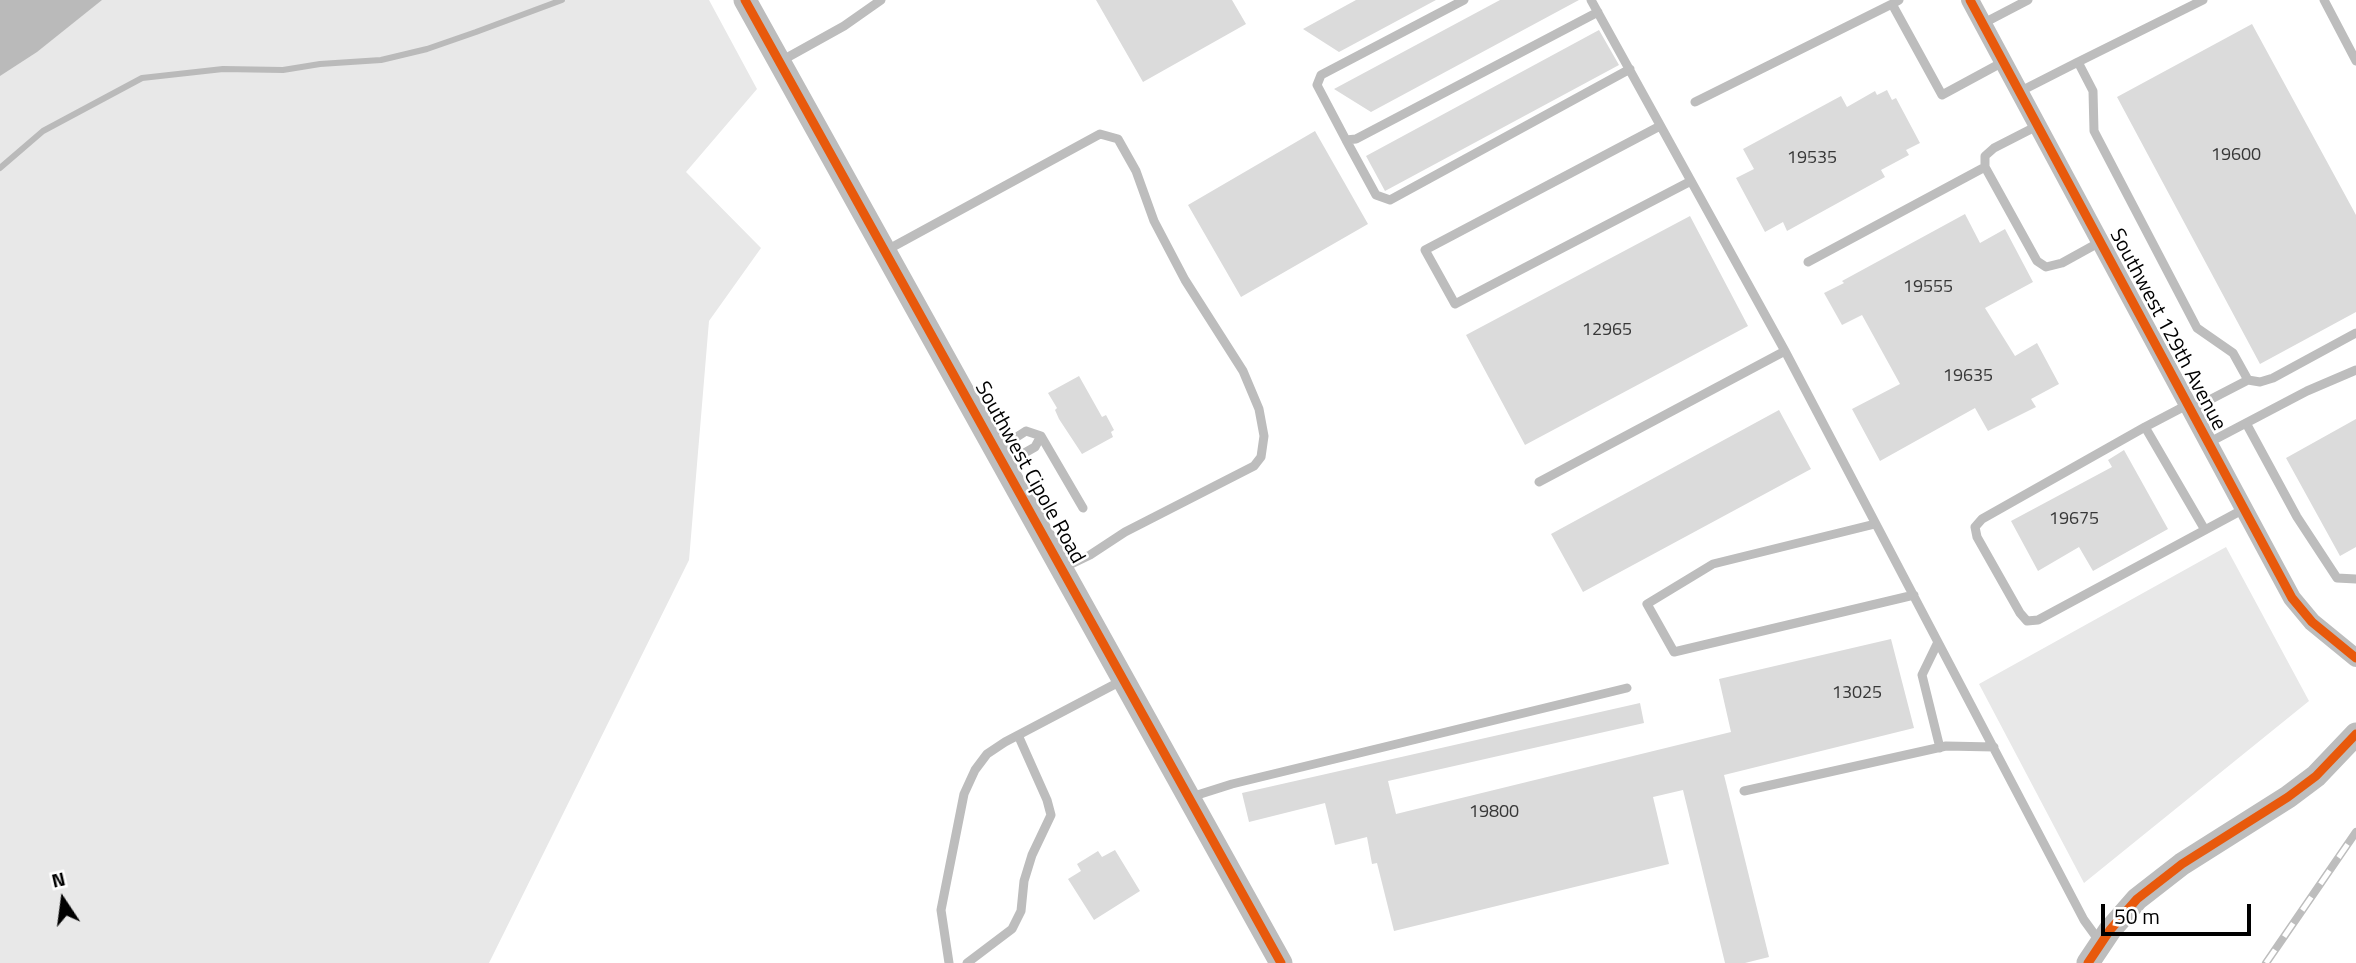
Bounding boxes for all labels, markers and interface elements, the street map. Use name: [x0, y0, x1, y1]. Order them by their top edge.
house number: 19600: [2211, 145, 2261, 167]
house number: 19535: [1787, 148, 1837, 170]
street label: Southwest 129th Avenue: [2103, 225, 2231, 435]
house number: 19555: [1903, 277, 1953, 299]
house number: 12965: [1582, 320, 1632, 342]
house number: 19635: [1943, 366, 1993, 388]
street label: Southwest Cipole Road: [968, 378, 1090, 568]
house number: 19675: [2049, 509, 2099, 531]
house number: 13025: [1832, 683, 1882, 705]
house number: 19800: [1469, 802, 1519, 824]
text: N: [48, 863, 68, 895]
north arrow: [28, 865, 98, 935]
scale bar: [2104, 890, 2254, 934]
text: 50 m: [2114, 900, 2160, 932]

